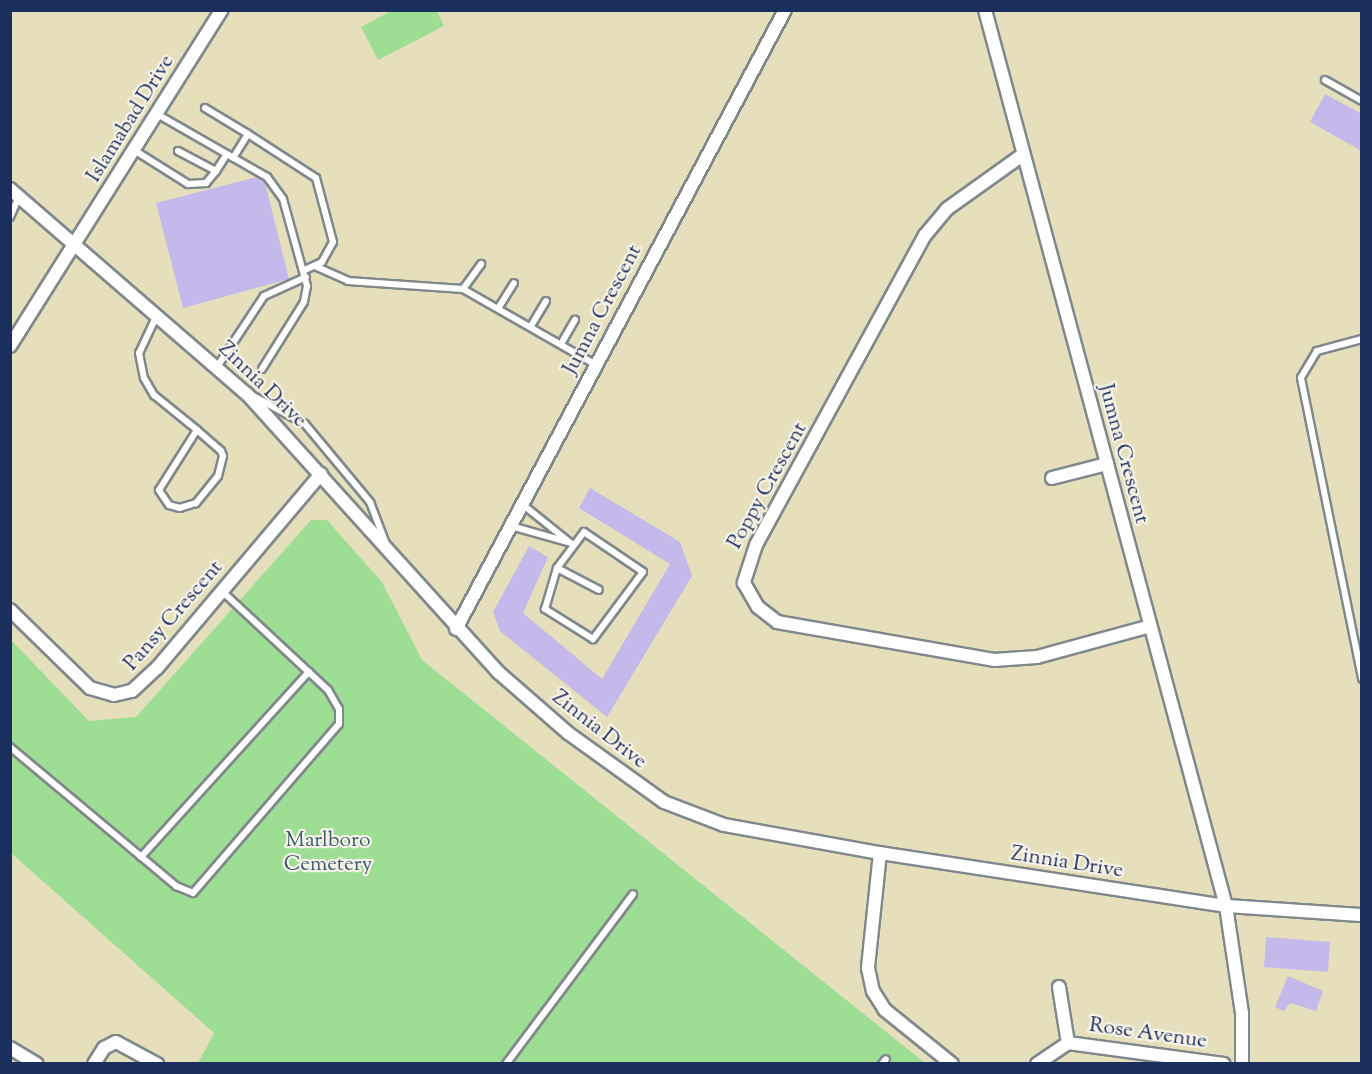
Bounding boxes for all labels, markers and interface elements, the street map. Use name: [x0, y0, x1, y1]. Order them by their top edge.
street label: Islamabad Drive: [82, 51, 180, 187]
street label: Jumna Crescent: [558, 241, 648, 379]
street label: Zinnia Drive: [213, 337, 311, 433]
street label: Jumna Crescent: [1092, 382, 1154, 526]
street label: Poppy Crescent: [723, 418, 813, 554]
street label: Pansy Crescent: [119, 556, 229, 676]
street label: Zinnia Drive: [547, 685, 651, 775]
park label: Marlboro Cemetery: [284, 828, 372, 878]
street label: Zinnia Drive: [1009, 842, 1125, 884]
street label: Rose Avenue: [1088, 1013, 1208, 1055]

